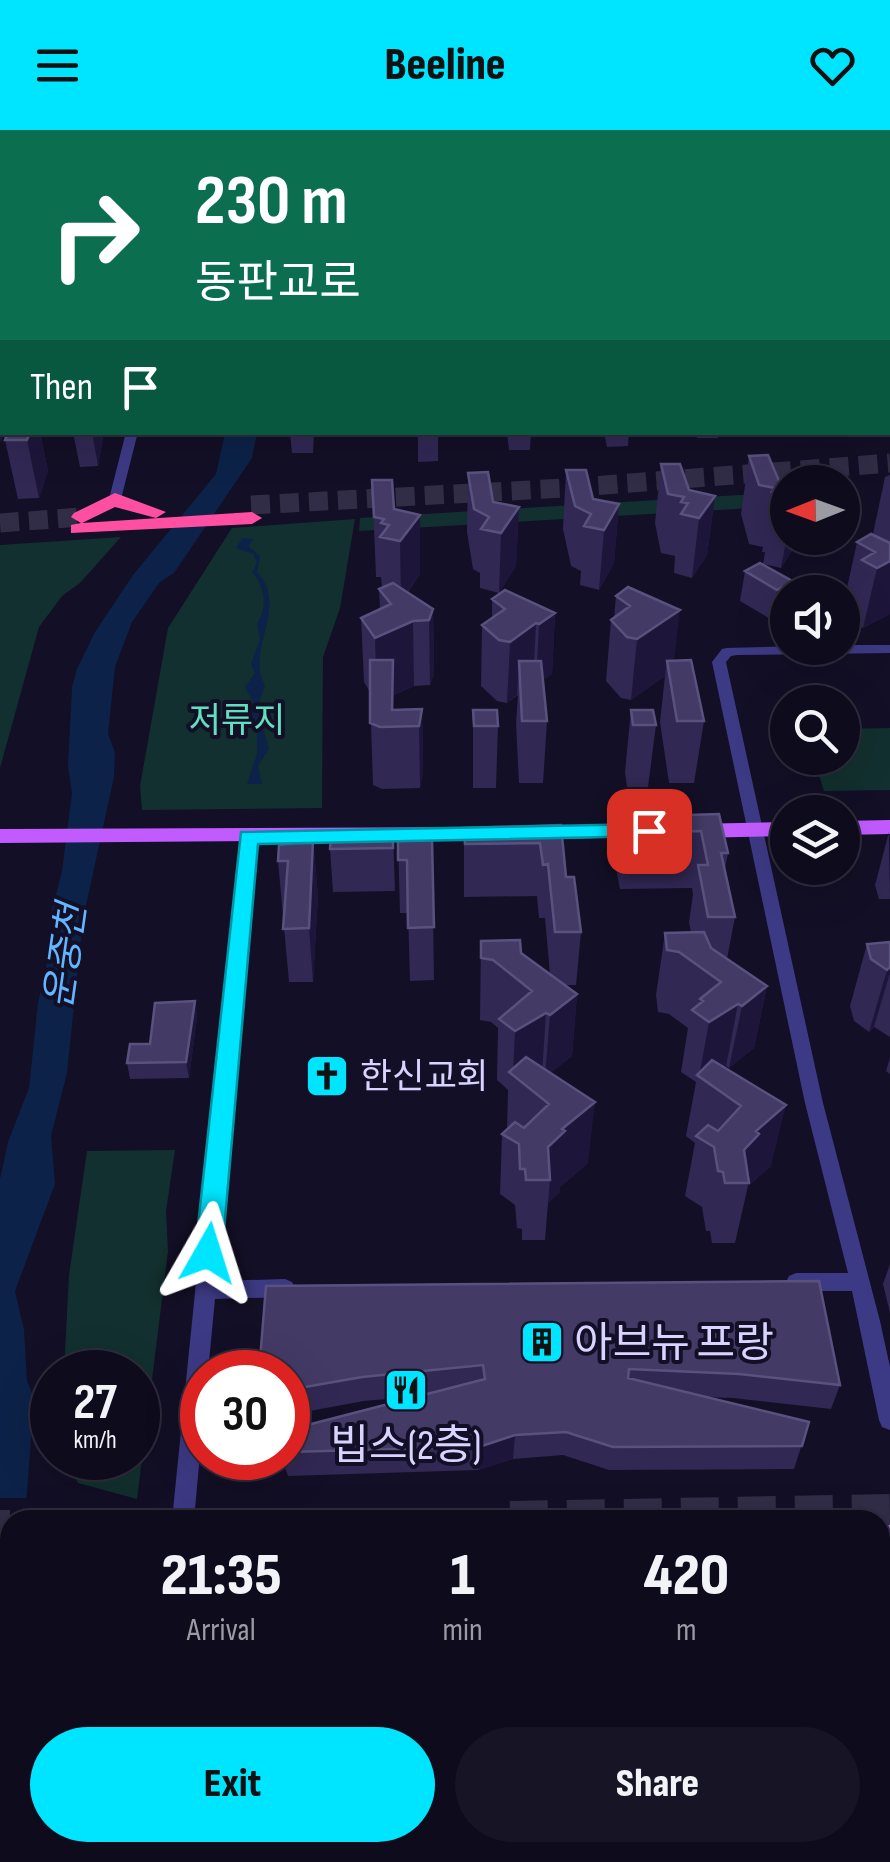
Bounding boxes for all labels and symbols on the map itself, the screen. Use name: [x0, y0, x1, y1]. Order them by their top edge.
north arrow: [770, 465, 860, 555]
park label: 저류지: [189, 700, 285, 743]
pin: [607, 789, 692, 874]
water label: 운중천: [37, 897, 97, 1011]
church icon: 한신교회: [304, 1053, 350, 1099]
place label: 한신교회: [360, 1056, 489, 1099]
position arrow: [156, 1201, 260, 1305]
building icon: 아브뉴 프랑: [519, 1319, 565, 1365]
place label: 아브뉴 프랑: [574, 1319, 774, 1370]
speed limit sign: 30: [180, 1350, 310, 1480]
restaurant icon: 빕스(2층): [383, 1367, 429, 1413]
place label: 빕스(2층): [330, 1421, 482, 1472]

